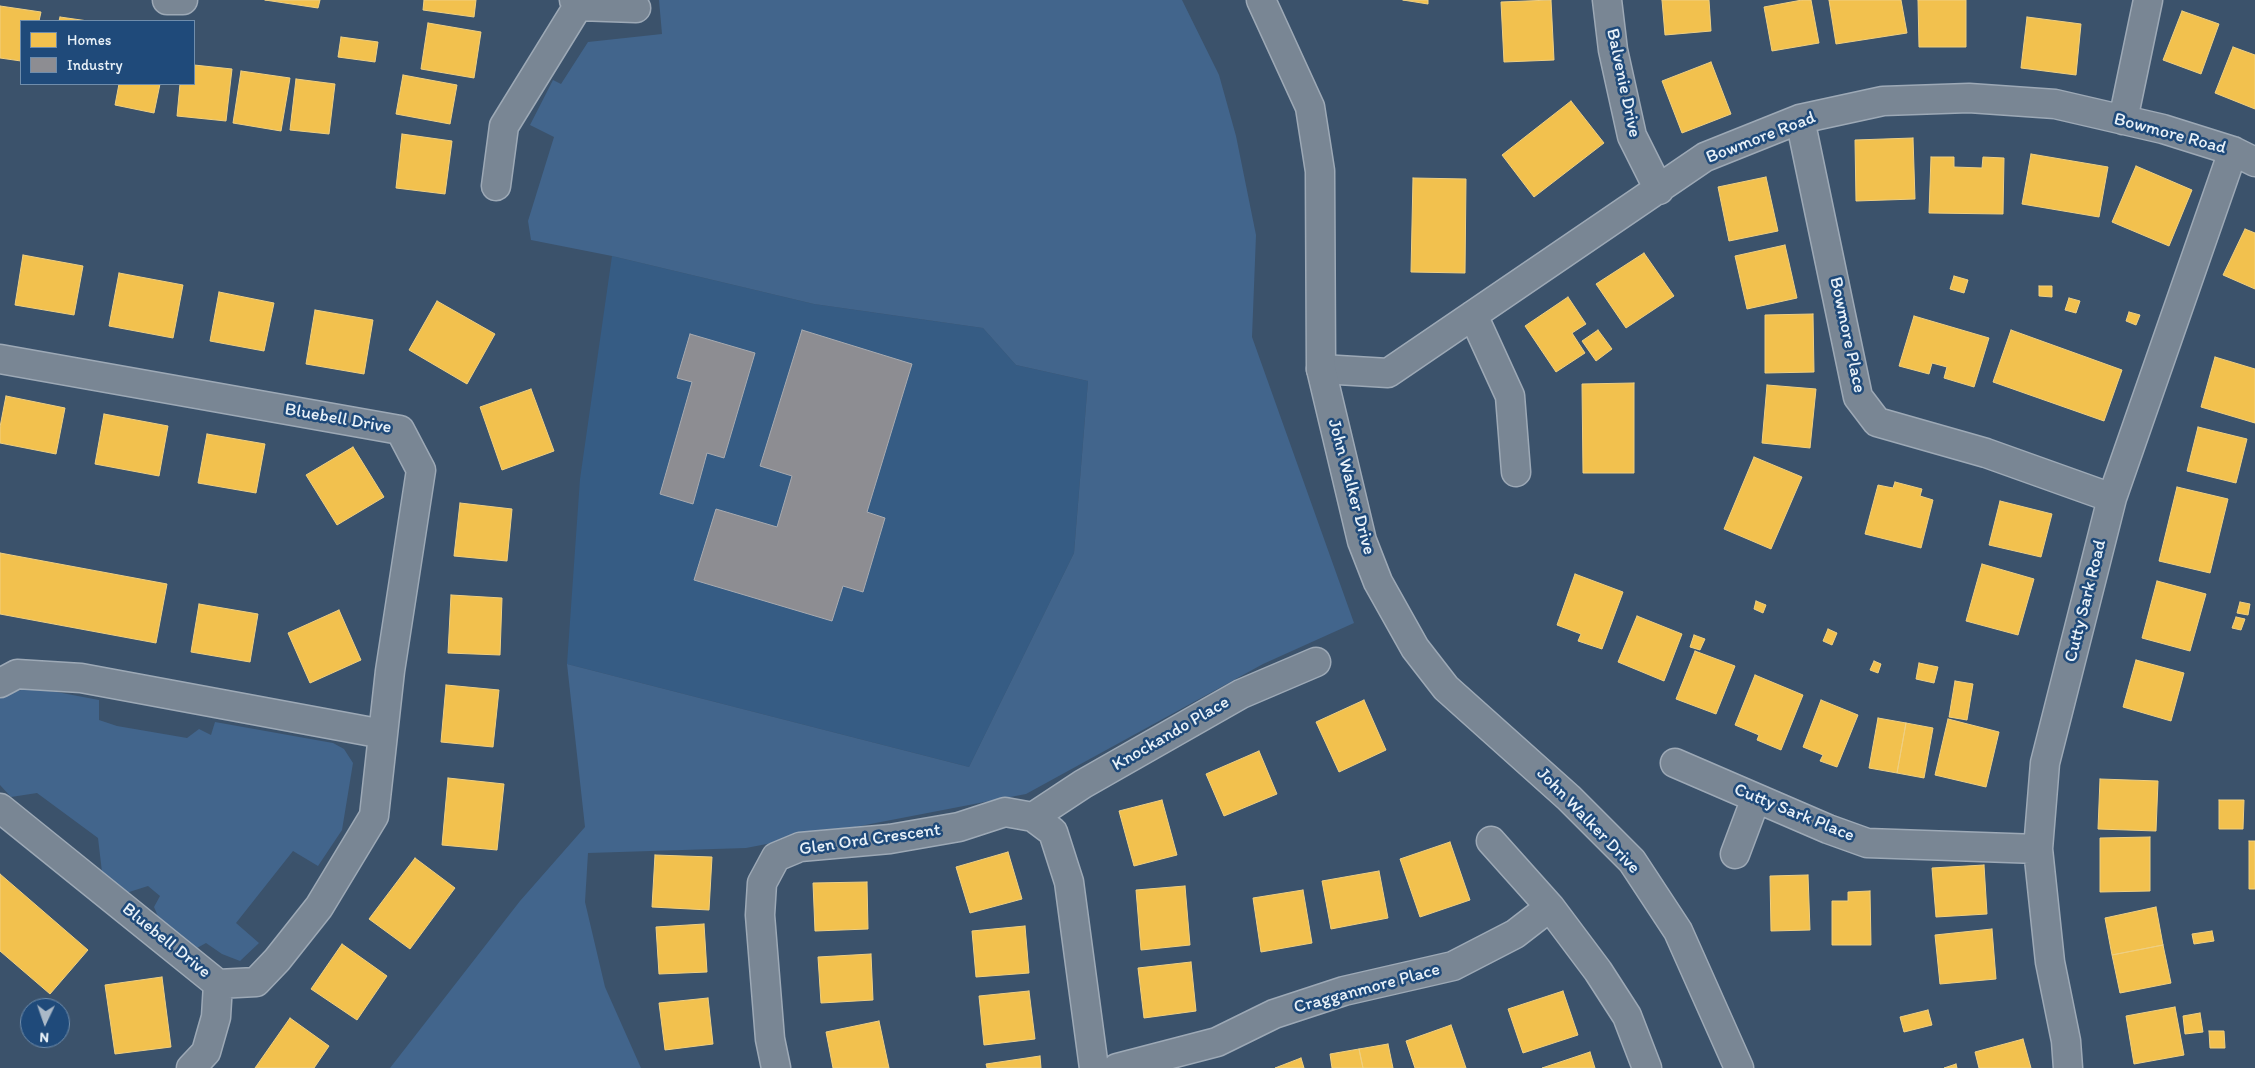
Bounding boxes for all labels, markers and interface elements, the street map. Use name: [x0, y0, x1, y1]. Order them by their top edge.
legend: [20, 20, 195, 85]
street label: Balvenie Drive: [1601, 26, 1645, 140]
text: Homes: [67, 31, 111, 49]
text: Industry: [67, 56, 123, 74]
street label: Bowmore Road: [1703, 107, 1819, 169]
street label: Bowmore Road: [2111, 109, 2229, 159]
street label: Bowmore Place: [1824, 275, 1870, 395]
street label: Bluebell Drive: [283, 399, 393, 439]
street label: John Walker Drive: [1322, 417, 1380, 557]
street label: Cutty Sark Road: [2060, 538, 2112, 664]
street label: Knockando Place: [1109, 692, 1233, 776]
street label: John Walker Drive: [1532, 763, 1644, 879]
street label: Cutty Sark Place: [1731, 779, 1857, 847]
street label: Glen Ord Crescent: [798, 819, 942, 861]
street label: Bluebell Drive: [117, 899, 215, 983]
street label: Cragganmore Place: [1292, 959, 1442, 1019]
north arrow: [20, 998, 70, 1048]
text: N: [39, 1029, 49, 1046]

